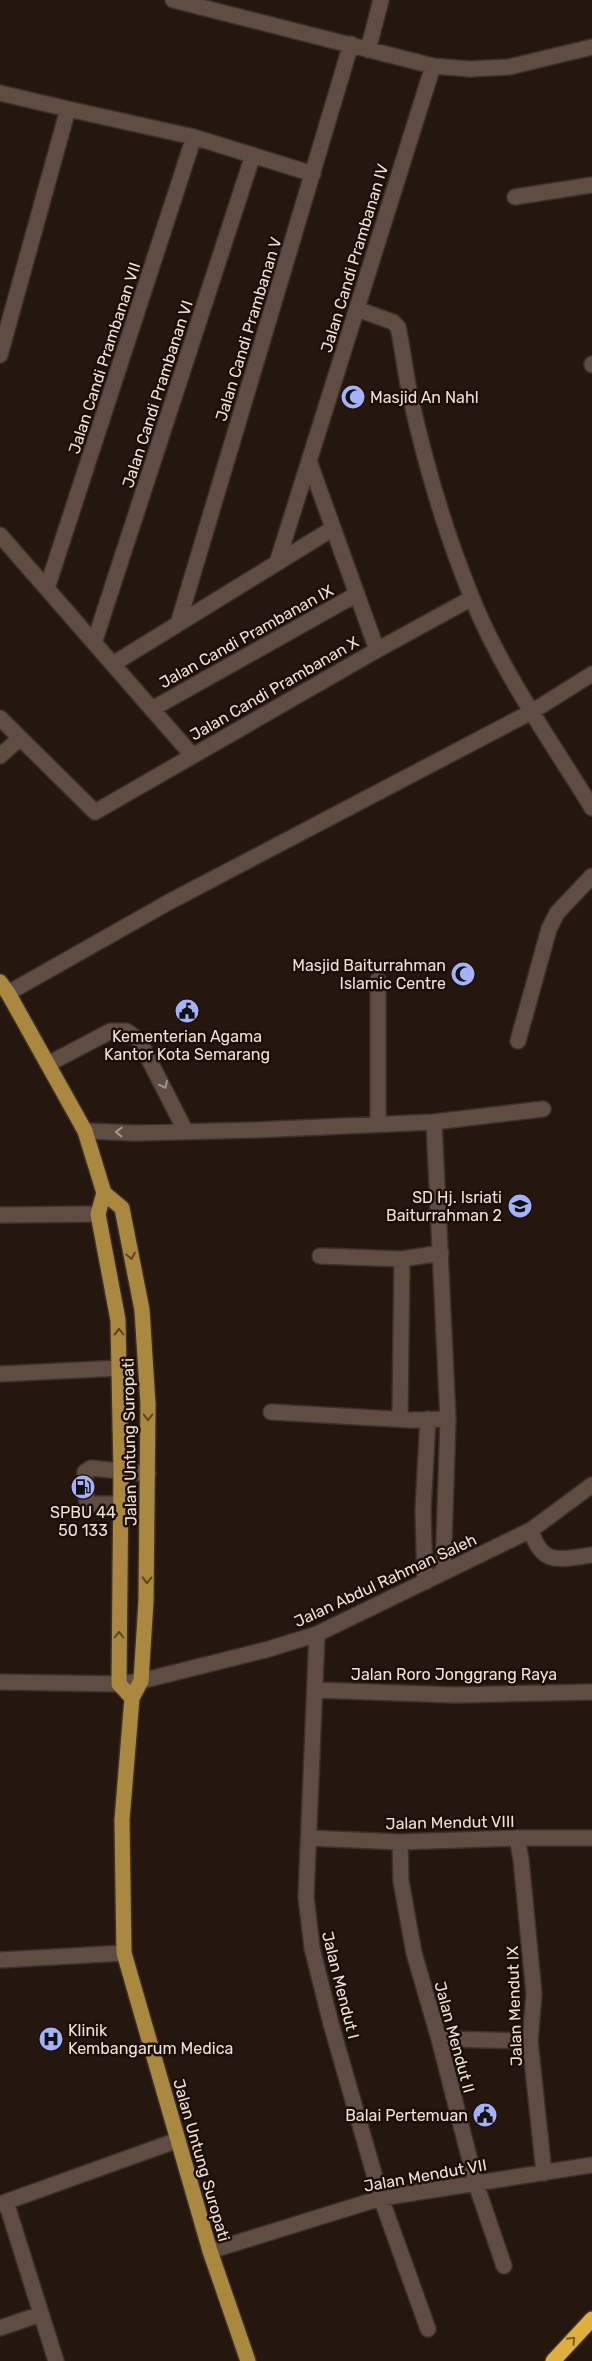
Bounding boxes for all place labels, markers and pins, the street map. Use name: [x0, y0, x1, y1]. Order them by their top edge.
mosque icon: Masjid An Nahl: [340, 384, 366, 410]
place label: Masjid An Nahl: [370, 388, 479, 407]
place label: Masjid Baiturrahman Islamic Centre: [292, 956, 446, 993]
mosque icon: Masjid Baiturrahman Islamic Centre: [450, 961, 476, 987]
public building icon: Kementerian Agama Kantor Kota Semarang: [174, 998, 200, 1024]
place label: Kementerian Agama Kantor Kota Semarang: [104, 1027, 270, 1064]
place label: SD Hj. Isriati Baiturrahman 2: [386, 1188, 502, 1225]
school or university icon: SD Hj. Isriati Baiturrahman 2: [507, 1193, 533, 1219]
fuel station icon: SPBU 44 50 133: [70, 1474, 96, 1500]
place label: SPBU 44 50 133: [50, 1503, 116, 1540]
place label: Klinik Kembangarum Medica: [68, 2021, 233, 2058]
hospital icon: Klinik Kembangarum Medica: [38, 2026, 64, 2052]
public building icon: Balai Pertemuan: [472, 2102, 498, 2128]
place label: Balai Pertemuan: [345, 2106, 468, 2125]

